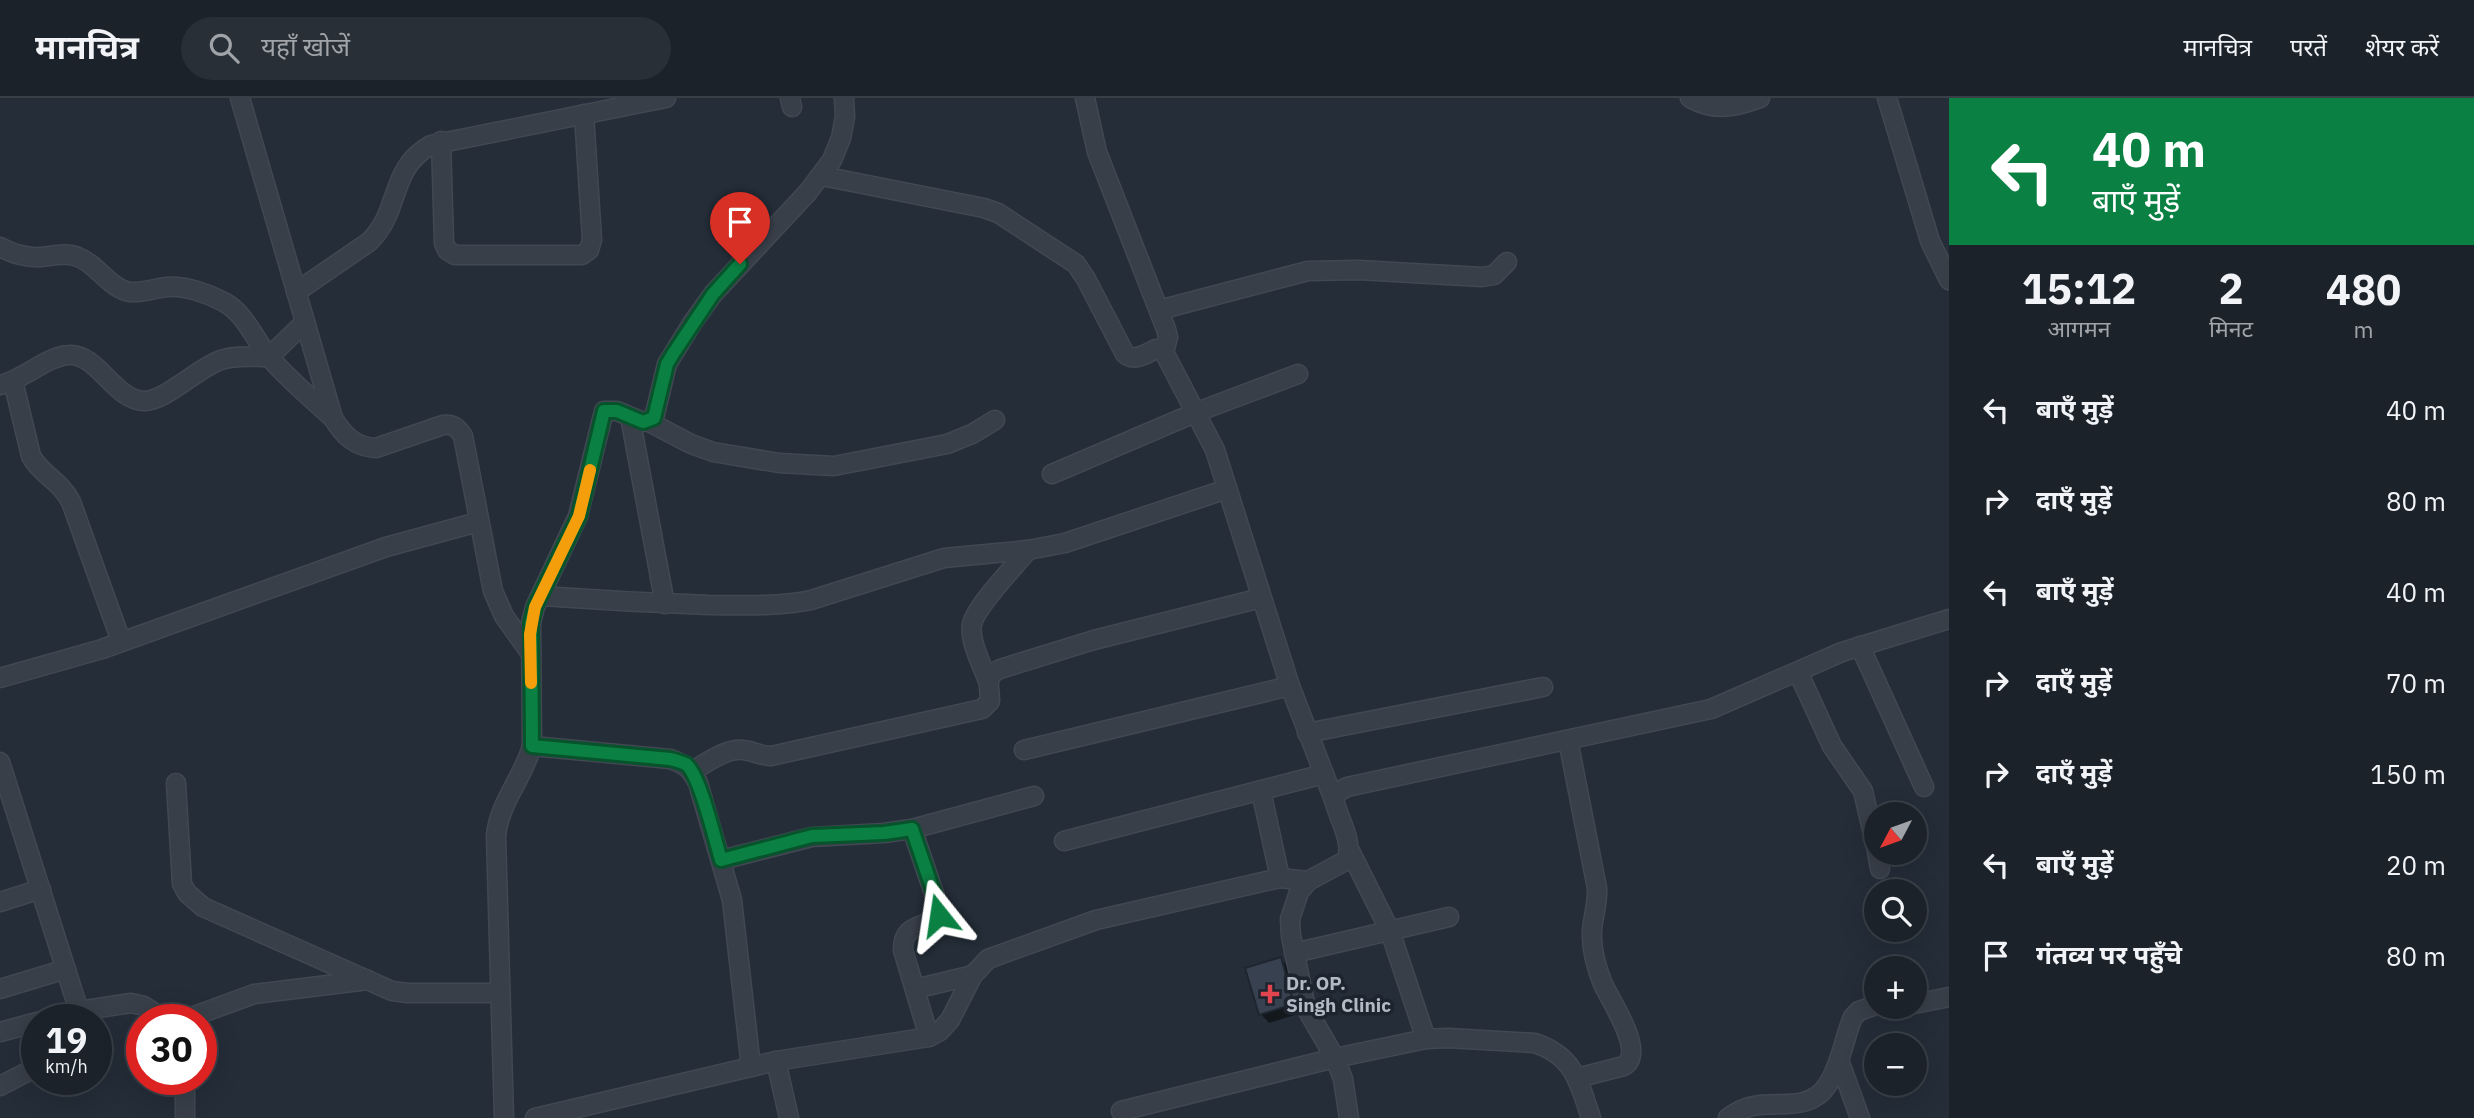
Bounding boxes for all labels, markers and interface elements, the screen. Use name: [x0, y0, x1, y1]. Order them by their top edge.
search box: [181, 17, 671, 80]
text: मानचित्र: [35, 25, 139, 68]
icon: search: [205, 29, 243, 67]
text: यहाँ खोजें: [261, 29, 350, 63]
text: मानचित्र: [2183, 31, 2252, 63]
text: परतें: [2290, 31, 2327, 63]
text: शेयर करें: [2365, 31, 2439, 63]
text: 40 m: [2092, 117, 2206, 180]
icon: left: [1977, 126, 2068, 217]
text: बाएँ मुड़ें: [2092, 179, 2180, 221]
pin: [710, 192, 770, 264]
icon: arrive: [721, 203, 759, 241]
text: 15:12: [2022, 261, 2136, 316]
text: 2: [2218, 261, 2244, 316]
text: 480: [2326, 262, 2401, 317]
text: आगमन: [2048, 313, 2110, 343]
text: मिनट: [2209, 313, 2253, 343]
text: m: [2353, 314, 2374, 344]
icon: left: [1977, 391, 2015, 429]
text: बाएँ मुड़ें: [2036, 391, 2113, 425]
text: 40 m: [2386, 393, 2446, 427]
icon: right: [1977, 482, 2015, 520]
text: दाएँ मुड़ें: [2036, 482, 2112, 516]
text: 80 m: [2386, 484, 2446, 518]
icon: left: [1977, 573, 2015, 611]
text: बाएँ मुड़ें: [2036, 573, 2113, 607]
text: 40 m: [2386, 575, 2446, 609]
icon: right: [1977, 664, 2015, 702]
text: दाएँ मुड़ें: [2036, 664, 2112, 698]
text: 70 m: [2386, 666, 2446, 700]
icon: right: [1977, 755, 2015, 793]
text: दाएँ मुड़ें: [2036, 755, 2112, 789]
text: 150 m: [2370, 757, 2446, 791]
north arrow: [1864, 802, 1927, 864]
map controls: [1864, 802, 1927, 1096]
icon: left: [1977, 846, 2015, 884]
text: बाएँ मुड़ें: [2036, 846, 2113, 880]
text: 20 m: [2386, 848, 2446, 882]
position arrow: [902, 878, 976, 952]
button: search: [1864, 879, 1927, 942]
icon: arrive: [1977, 937, 2015, 975]
text: गंतव्य पर पहुँचे: [2036, 937, 2182, 971]
text: 80 m: [2386, 939, 2446, 973]
button: +: [1864, 956, 1927, 1019]
place label: Dr. OP. Singh Clinic: [1286, 971, 1391, 1017]
marker: Dr. OP. Singh Clinic: [1260, 984, 1280, 1004]
speed limit sign: 30: [126, 1004, 217, 1095]
text: 19: [45, 1017, 88, 1063]
button: −: [1864, 1033, 1927, 1096]
text: km/h: [45, 1055, 88, 1078]

